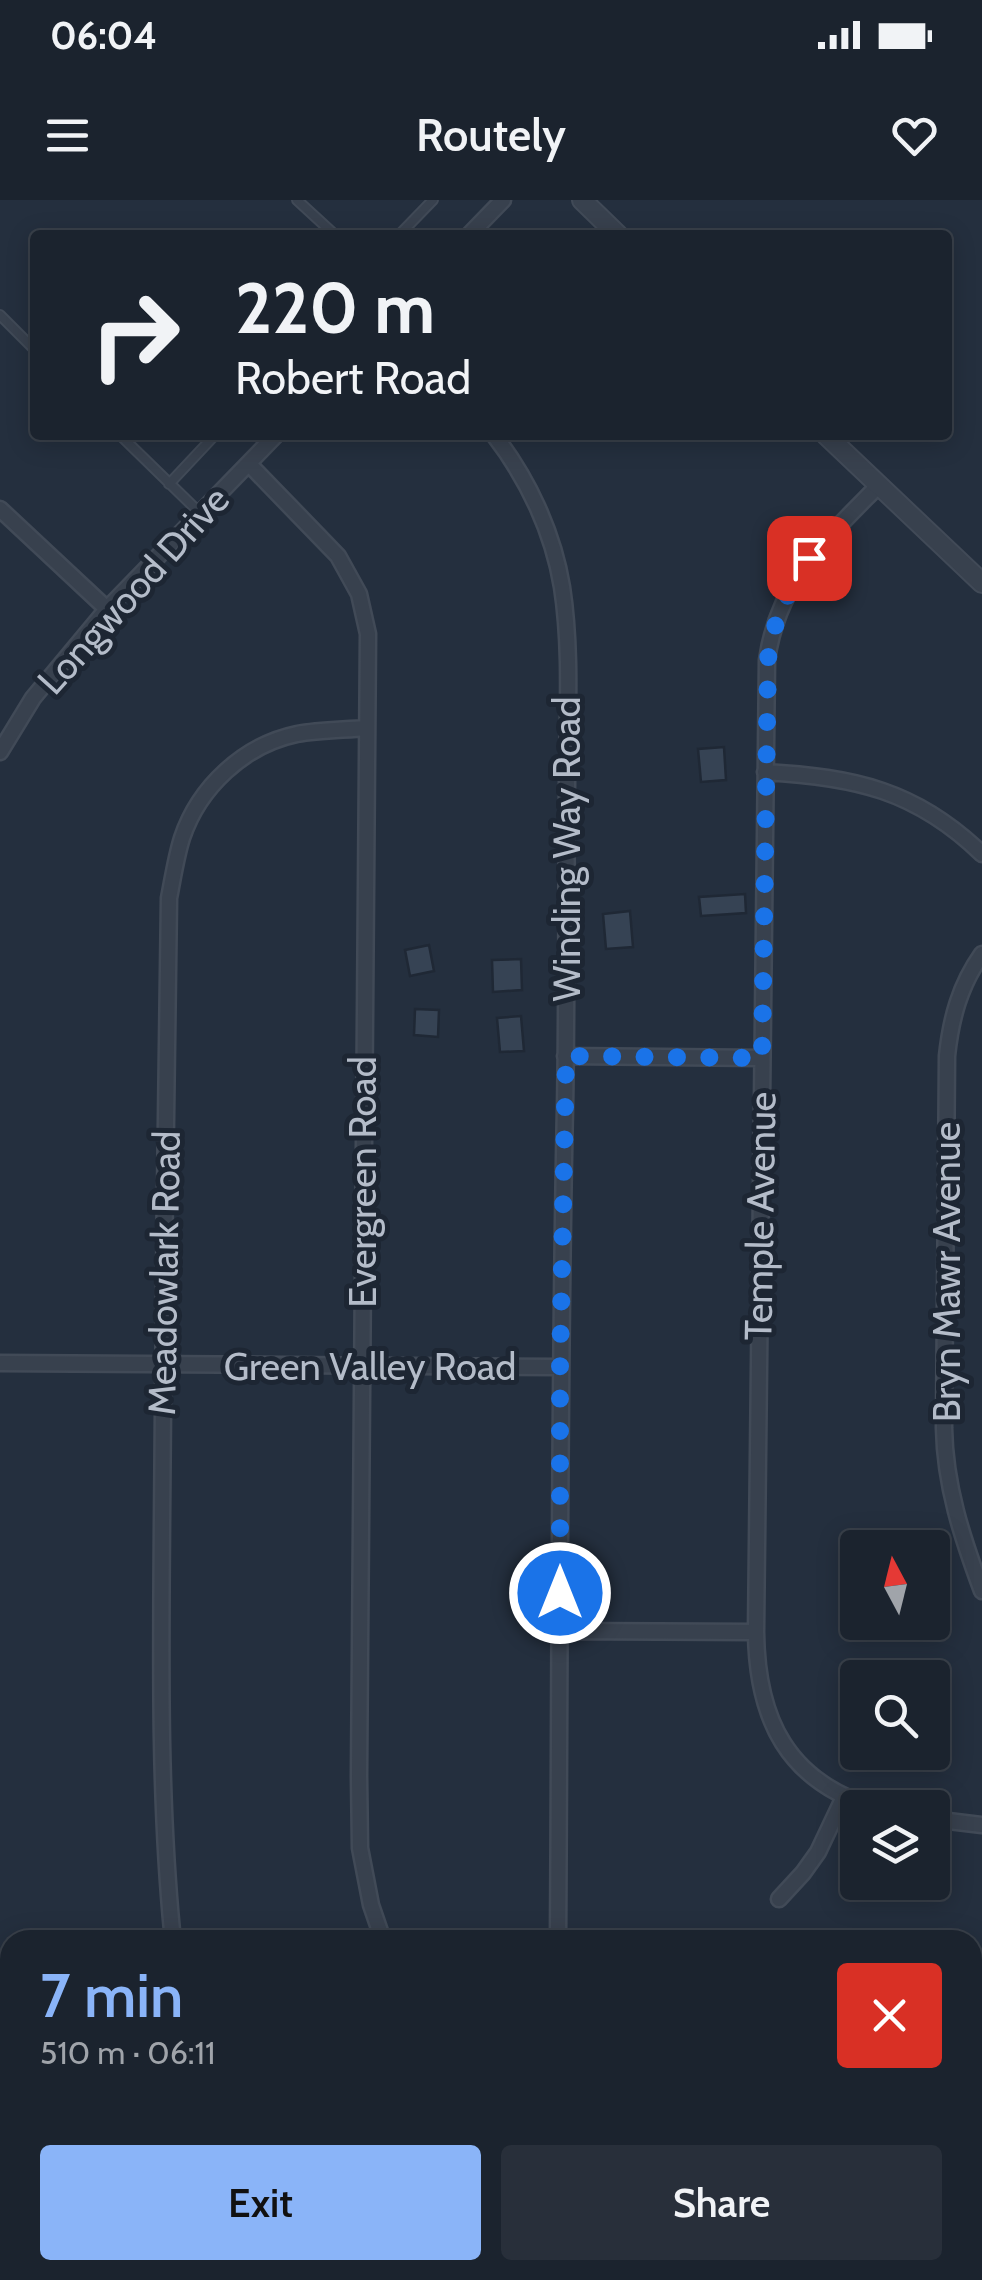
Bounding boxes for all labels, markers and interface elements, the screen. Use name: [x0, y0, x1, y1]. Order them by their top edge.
text: 06:04: [50, 12, 157, 59]
icon: menu: [40, 108, 95, 163]
text: Routely: [416, 108, 566, 162]
icon: heart: [887, 108, 942, 163]
text: 220 m: [235, 265, 435, 351]
icon: right: [70, 270, 200, 400]
text: Robert Road: [235, 351, 471, 405]
street label: Longwood Drive: [27, 476, 239, 704]
pin: [767, 516, 852, 601]
icon: arrive: [782, 531, 837, 586]
street label: Winding Way Road: [543, 697, 590, 1002]
street label: Evergreen Road: [339, 1056, 386, 1308]
street label: Temple Avenue: [734, 1091, 786, 1341]
street label: Bryn Mawr Avenue: [923, 1122, 970, 1422]
street label: Meadowlark Road: [138, 1130, 190, 1416]
street label: Green Valley Road: [224, 1343, 516, 1390]
north arrow: [840, 1530, 950, 1640]
map controls: [840, 1530, 950, 1900]
position arrow: [508, 1541, 612, 1645]
button: search: [840, 1660, 950, 1770]
button: layers: [840, 1790, 950, 1900]
text: 7 min: [40, 1959, 183, 2032]
button: close: [837, 1963, 942, 2068]
text: 510 m · 06:11: [40, 2033, 215, 2072]
button: Exit: [40, 2145, 481, 2260]
button: Share: [501, 2145, 942, 2260]

